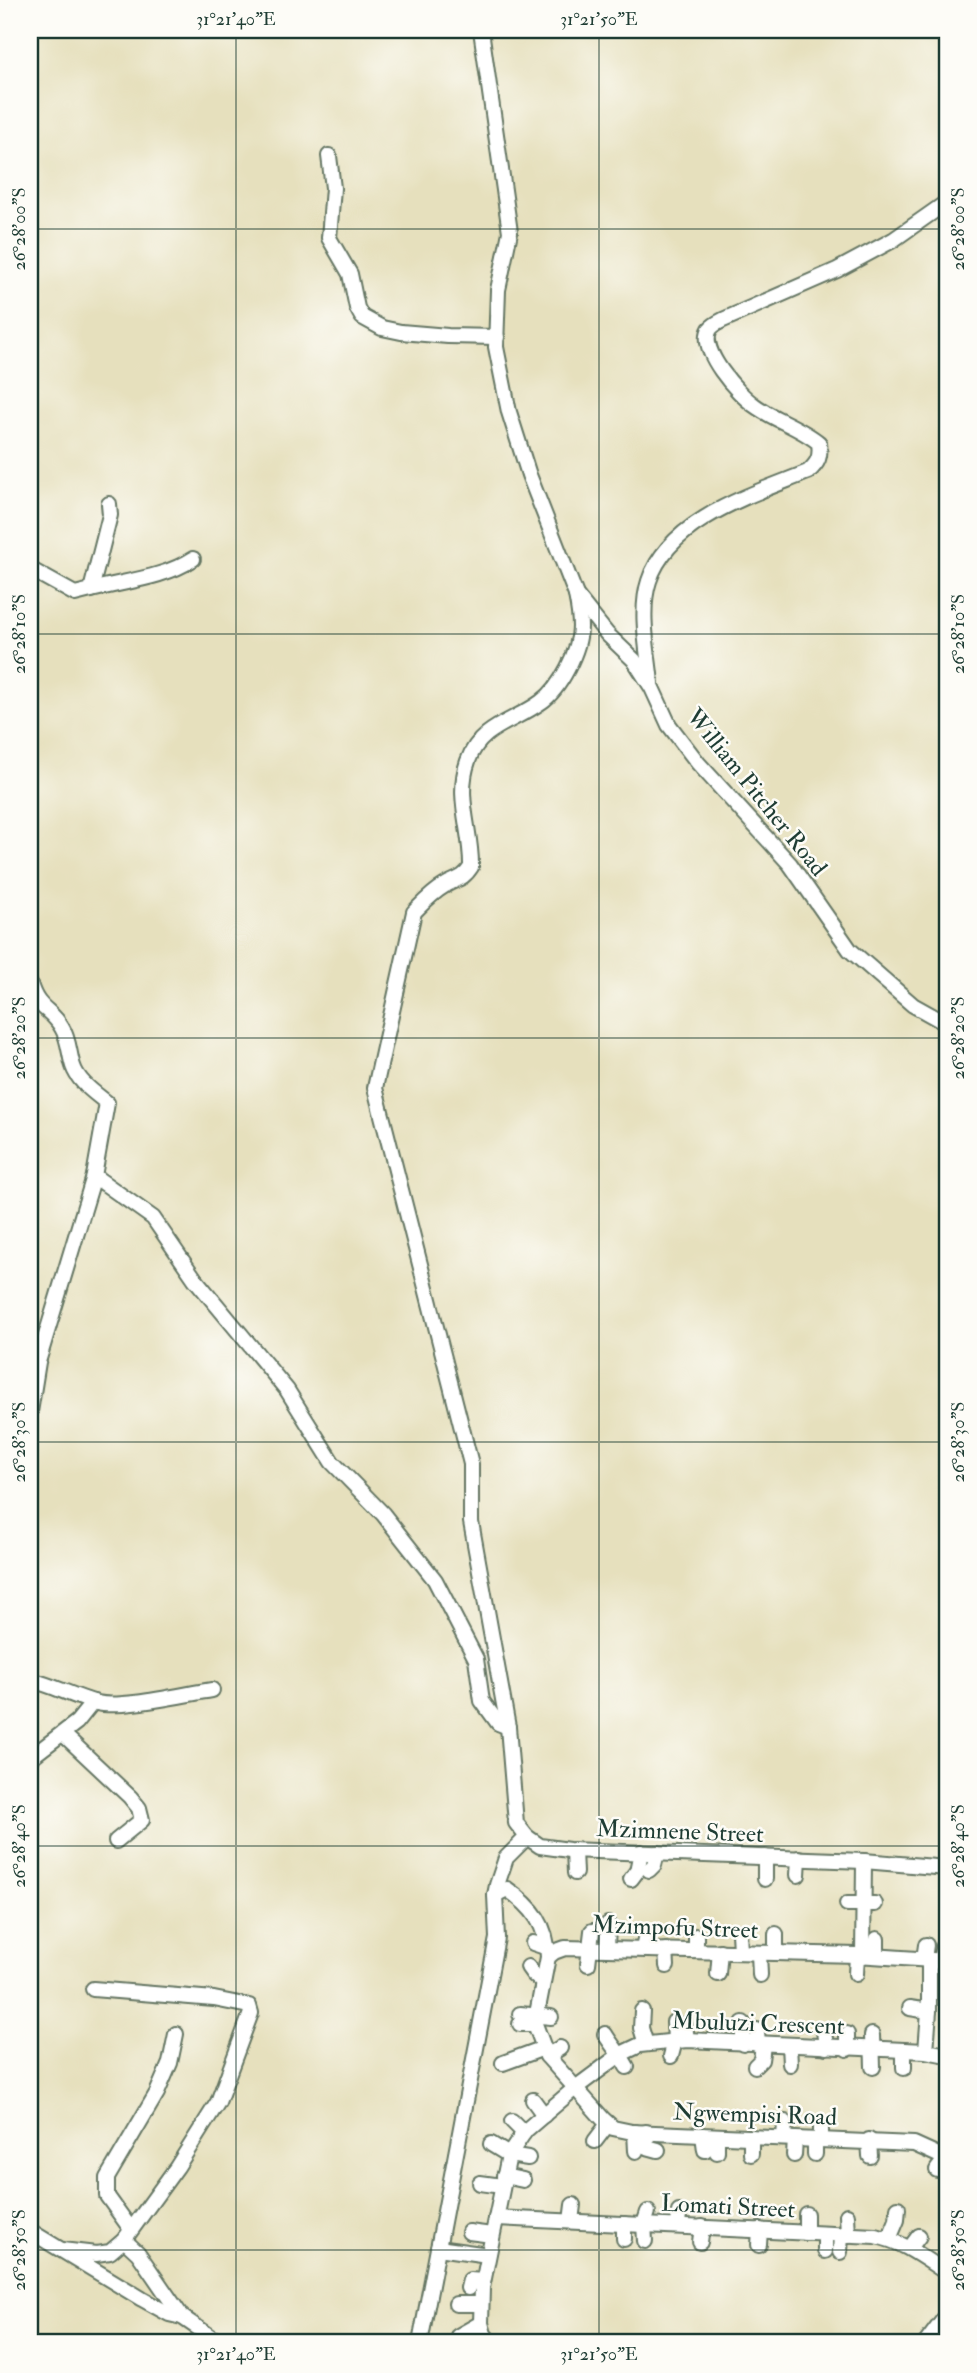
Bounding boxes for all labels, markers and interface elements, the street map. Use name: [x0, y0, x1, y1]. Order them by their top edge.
text: 31°21'40"E: [196, 8, 276, 31]
text: 31°21'50"E: [560, 8, 638, 31]
text: 26°28'00"S: [8, 187, 31, 271]
text: 26°28'00"S: [947, 187, 970, 271]
text: 26°28'10"S: [8, 594, 31, 674]
text: 26°28'10"S: [947, 594, 970, 674]
street label: William Pitcher Road: [679, 701, 834, 883]
text: 26°28'20"S: [8, 997, 31, 1079]
text: 26°28'20"S: [947, 997, 970, 1079]
text: 26°28'30"S: [8, 1402, 31, 1482]
text: 26°28'30"S: [947, 1402, 970, 1482]
text: 26°28'40"S: [8, 1804, 31, 1888]
text: 26°28'40"S: [947, 1804, 970, 1888]
street label: Mzimnene Street: [596, 1813, 764, 1850]
street label: Mzimpofu Street: [591, 1909, 759, 1946]
street label: Mbuluzi Crescent: [671, 2005, 845, 2042]
street label: Ngwempisi Road: [672, 2096, 838, 2133]
street label: Lomati Street: [660, 2187, 796, 2226]
text: 26°28'50"S: [8, 2209, 31, 2291]
text: 26°28'50"S: [947, 2209, 970, 2291]
text: 31°21'40"E: [196, 2343, 276, 2366]
text: 31°21'50"E: [560, 2343, 638, 2366]

